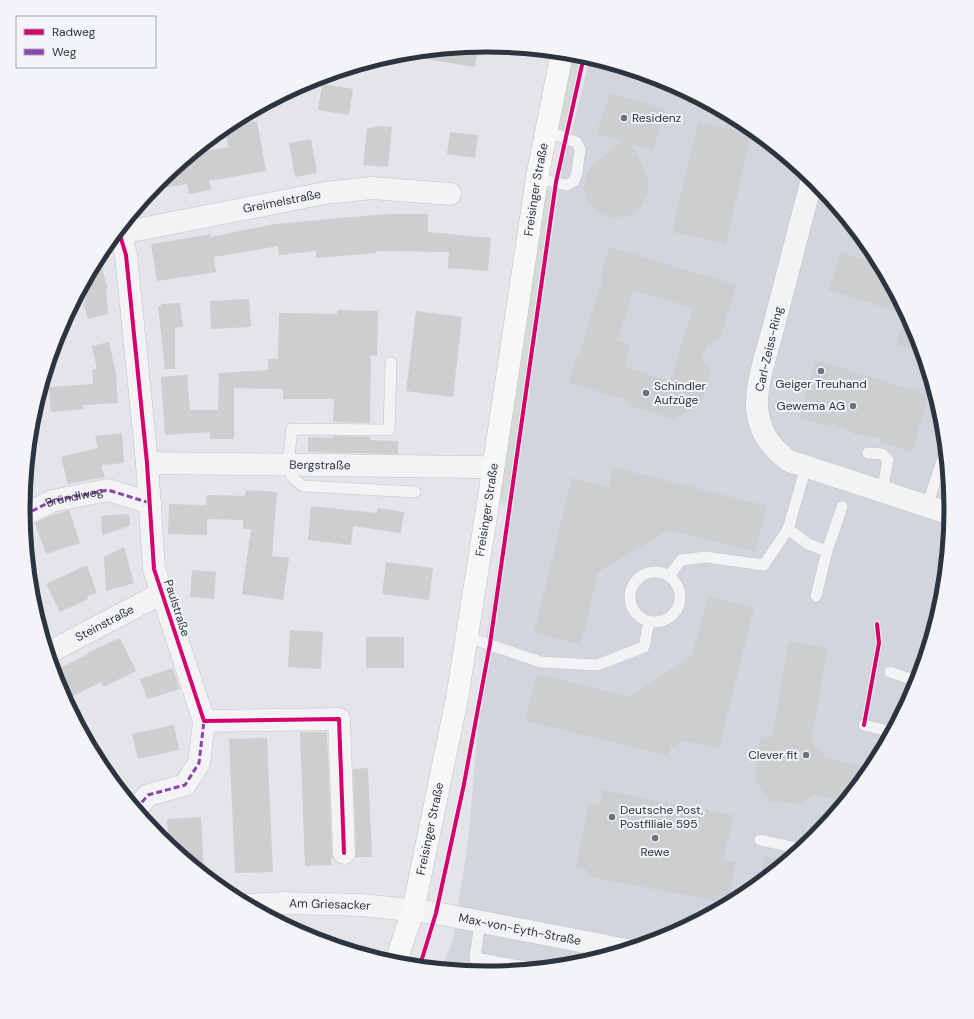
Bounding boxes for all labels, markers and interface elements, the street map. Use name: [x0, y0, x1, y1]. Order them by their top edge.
legend: [16, 16, 156, 68]
text: Radweg: [52, 24, 96, 40]
text: Weg: [52, 44, 77, 60]
place label: Residenz: [632, 110, 681, 126]
marker: Residenz: [619, 113, 629, 123]
street label: Freisinger Straße: [520, 141, 552, 237]
street label: Greimelstraße: [241, 186, 322, 217]
street label: Carl-Zeiss-Ring: [751, 304, 787, 393]
marker: Geiger Treuhand: [816, 366, 826, 376]
place label: Geiger Treuhand: [775, 376, 867, 392]
place label: Schindler Aufzüge: [654, 378, 707, 408]
marker: Schindler Aufzüge: [641, 388, 651, 398]
place label: Gewema AG: [777, 398, 845, 414]
marker: Gewema AG: [848, 401, 858, 411]
street label: Bergstraße: [289, 457, 351, 473]
street label: Freisinger Straße: [472, 462, 502, 558]
street label: Bründlweg: [43, 483, 105, 511]
street label: Paulstraße: [160, 578, 194, 639]
street label: Steinstraße: [73, 601, 137, 645]
place label: Clever fit: [748, 747, 798, 763]
marker: Clever fit: [801, 750, 811, 760]
street label: Freisinger Straße: [413, 781, 447, 877]
place label: Deutsche Post, Postfiliale 595: [620, 802, 703, 832]
marker: Deutsche Post, Postfiliale 595: [607, 812, 617, 822]
marker: Rewe: [650, 833, 660, 843]
place label: Rewe: [640, 844, 670, 860]
street label: Am Griesacker: [289, 895, 372, 914]
street label: Max-von-Eyth-Straße: [457, 910, 583, 949]

